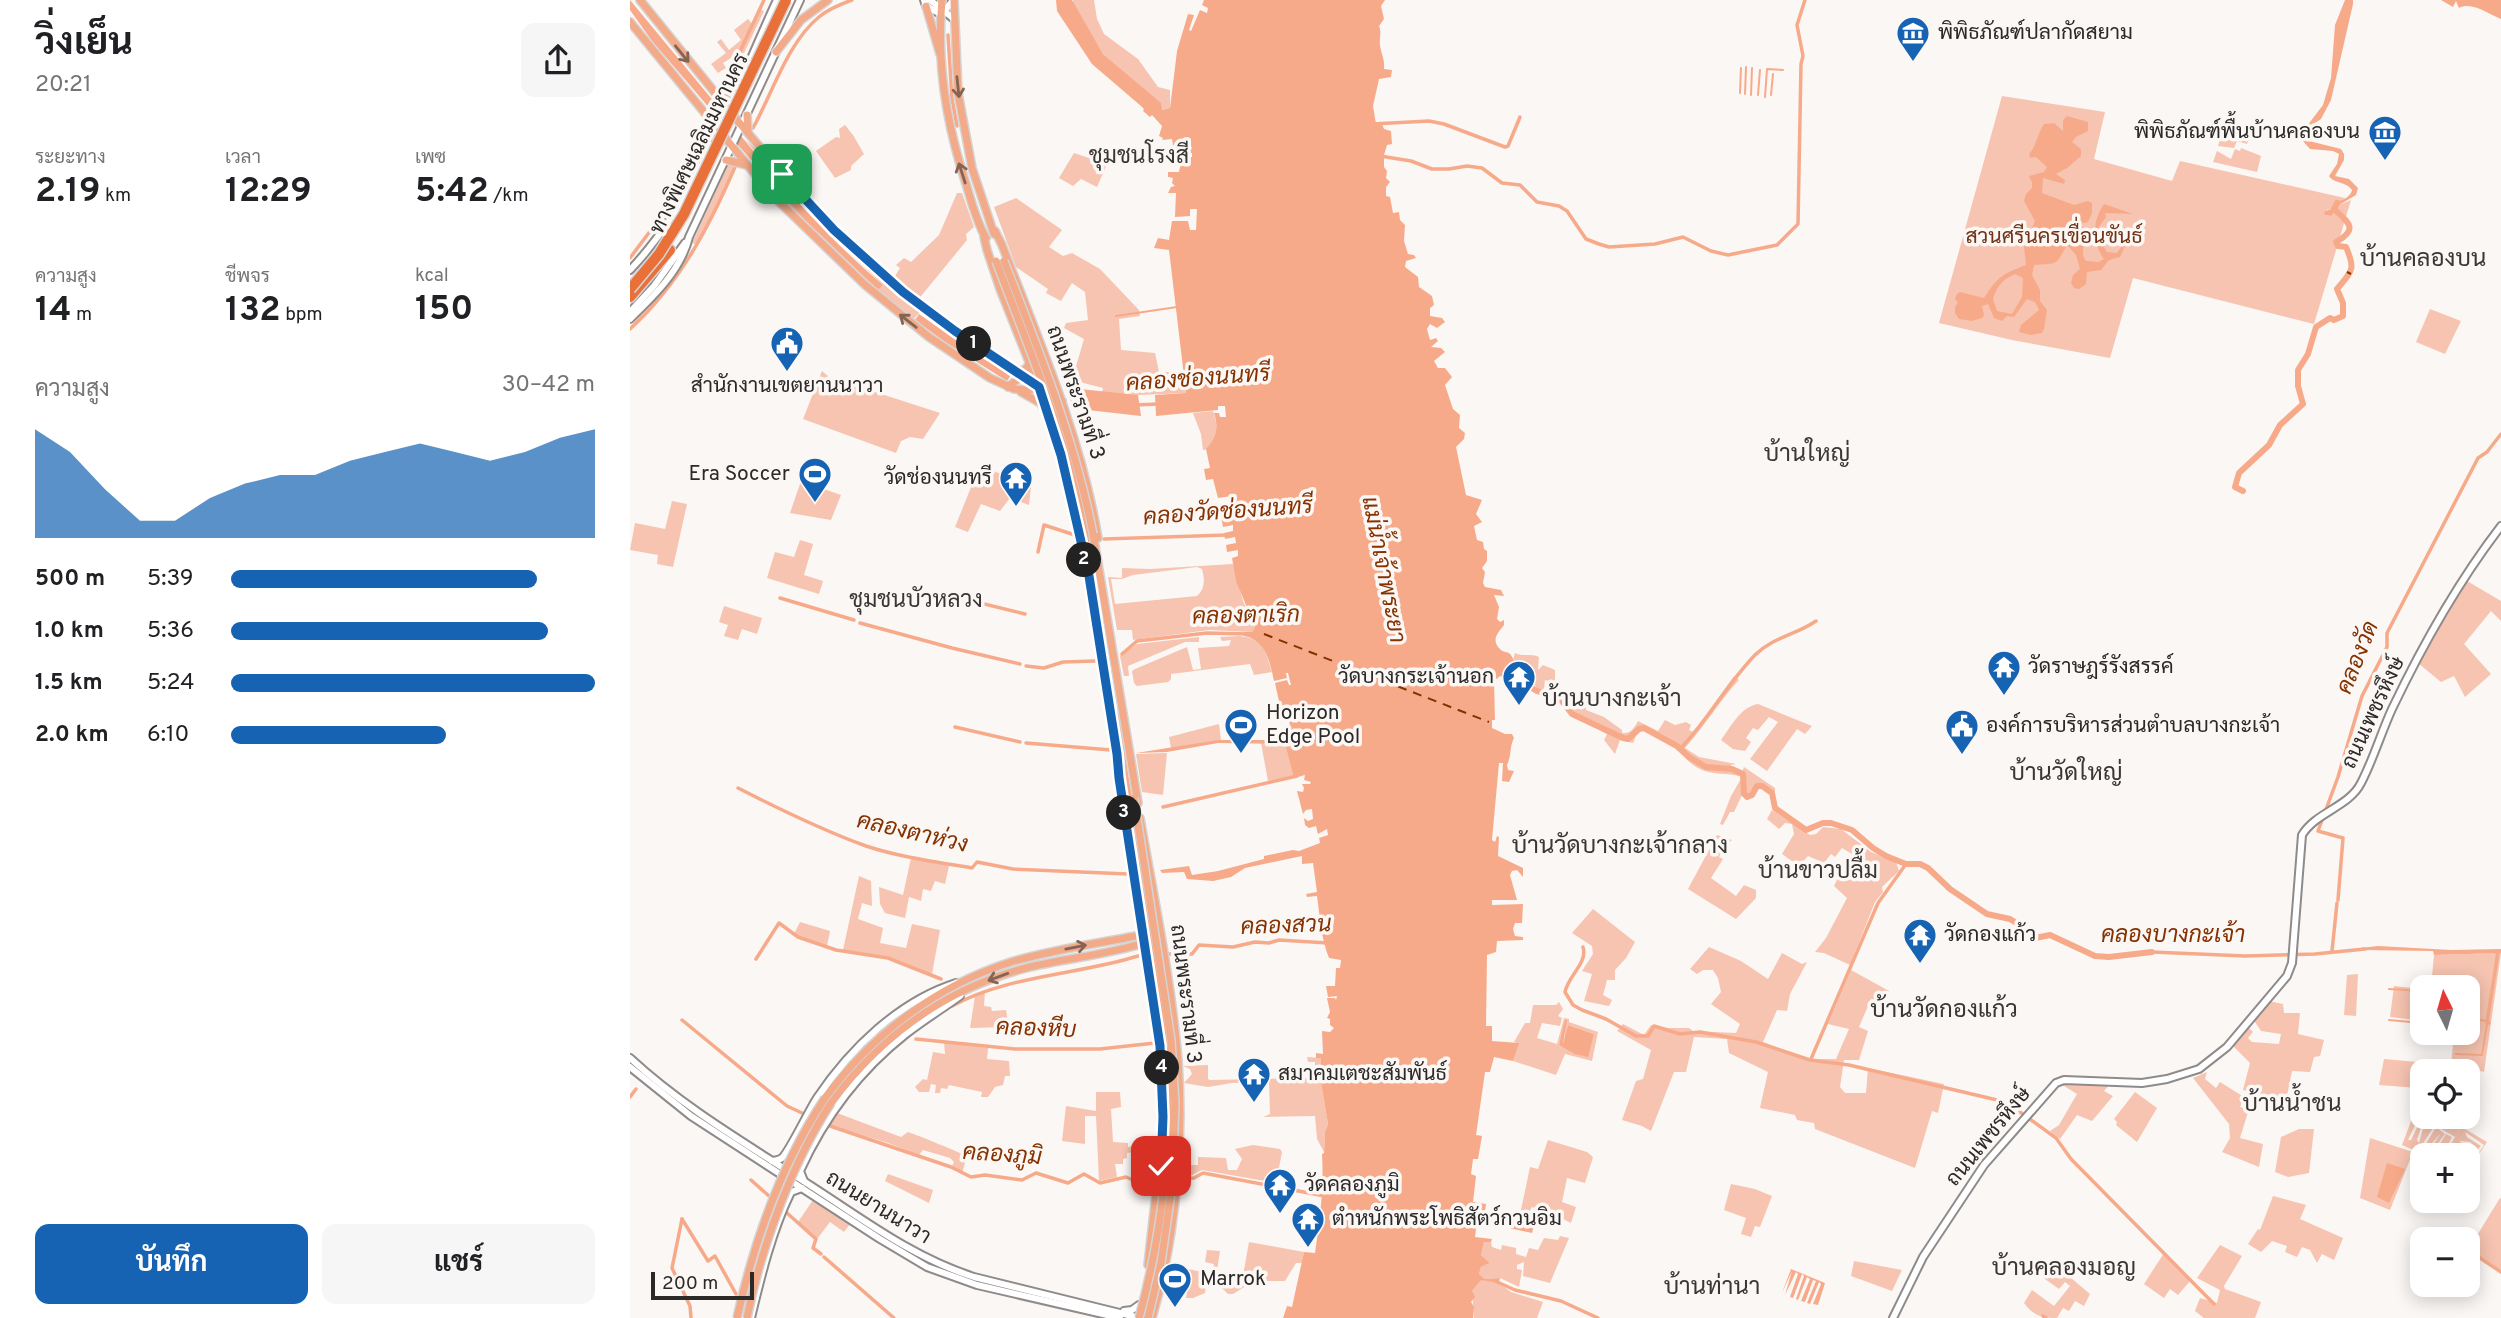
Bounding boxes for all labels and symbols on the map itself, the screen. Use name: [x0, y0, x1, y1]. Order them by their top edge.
museum icon: พิพิธภัณฑ์ปลากัดสยาม: [1894, 14, 1932, 63]
place label: พิพิธภัณฑ์ปลากัดสยาม: [1938, 18, 2133, 47]
one-way arrow: [675, 44, 690, 62]
street label: ทางพิเศษเฉลิมมหานคร: [644, 49, 756, 239]
one-way arrow: [951, 75, 964, 98]
place label: พิพิธภัณฑ์พื้นบ้านคลองบน: [2134, 111, 2360, 146]
museum icon: พิพิธภัณฑ์พื้นบ้านคลองบน: [2366, 113, 2404, 162]
district label: ชุมชนโรงสี: [1089, 139, 1189, 172]
pin: [752, 144, 812, 204]
one-way arrow: [955, 162, 967, 184]
park label: สวนศรีนครเขื่อนขันธ์: [1965, 216, 2143, 251]
district label: บ้านคลองบน: [2360, 243, 2486, 275]
one-way arrow: [899, 313, 917, 328]
street label: ถนนพระรามที่ 3: [1039, 320, 1118, 464]
public building icon: สำนักงานเขตยานนาวา: [768, 324, 806, 373]
pin: 1: [956, 326, 992, 362]
water label: คลองช่องนนทรี: [1125, 357, 1273, 400]
place label: สำนักงานเขตยานนาวา: [691, 373, 883, 400]
district label: บ้านใหญ่: [1764, 437, 1850, 470]
sports icon: Era Soccer: [796, 455, 834, 504]
temple icon: วัดช่องนนทรี: [997, 459, 1035, 508]
place label: Era Soccer: [689, 461, 790, 488]
place label: วัดช่องนนทรี: [884, 464, 992, 492]
water label: คลองวัดช่องนนทรี: [1142, 489, 1316, 533]
water label: แม่น้ำเจ้าพระยา: [1354, 493, 1418, 646]
pin: 2: [1066, 542, 1102, 578]
district label: ชุมชนบัวหลวง: [849, 585, 983, 616]
water label: คลองตาเริก: [1192, 600, 1300, 632]
water label: คลองวัด: [2329, 616, 2387, 699]
temple icon: วัดราษฎร์รังสรรค์: [1985, 648, 2023, 697]
street label: ถนนเพชรหึงษ์: [2334, 651, 2412, 773]
place label: วัดราษฎร์รังสรรค์: [2028, 652, 2174, 681]
temple icon: วัดบางกระเจ้านอก: [1500, 658, 1538, 707]
place label: วัดบางกระเจ้านอก: [1338, 664, 1494, 691]
district label: บ้านบางกะเจ้า: [1542, 683, 1682, 715]
place label: Horizon Edge Pool: [1266, 700, 1360, 751]
sports icon: Horizon Edge Pool: [1222, 706, 1260, 755]
public building icon: องค์การบริหารส่วนตำบลบางกะเจ้า: [1943, 707, 1981, 756]
place label: องค์การบริหารส่วนตำบลบางกะเจ้า: [1986, 711, 2280, 740]
district label: บ้านวัดใหญ่: [2009, 756, 2123, 789]
pin: 3: [1106, 796, 1142, 830]
water label: คลองตาห่วง: [854, 805, 971, 861]
district label: บ้านวัดบางกะเจ้ากลาง: [1512, 830, 1728, 862]
district label: บ้านขาวปลื้ม: [1758, 848, 1878, 887]
water label: คลองสวน: [1240, 911, 1332, 943]
temple icon: วัดกองแก้ว: [1901, 916, 1939, 965]
water label: คลองบางกะเจ้า: [2101, 920, 2245, 951]
street label: ถนนพระรามที่ 3: [1163, 922, 1215, 1065]
place label: วัดกองแก้ว: [1944, 922, 2036, 949]
one-way arrow: [1064, 940, 1087, 953]
one-way arrow: [988, 972, 1010, 984]
north arrow: [2410, 975, 2480, 1045]
district label: บ้านวัดกองแก้ว: [1870, 994, 2018, 1026]
water label: คลองหีบ: [995, 1011, 1077, 1046]
pin: 4: [1144, 1050, 1180, 1086]
temple icon: สมาคมเตชะสัมพันธ์: [1235, 1055, 1273, 1104]
place label: สมาคมเตชะสัมพันธ์: [1278, 1059, 1447, 1088]
street label: ถนนเพชรหึงษ์: [1939, 1080, 2038, 1192]
district label: บ้านน้ำชน: [2242, 1083, 2342, 1120]
pin: [1131, 1136, 1191, 1196]
water label: คลองภูมิ: [961, 1137, 1044, 1173]
street label: ถนนยานนาวา: [820, 1165, 936, 1251]
temple icon: วัดคลองภูมิ: [1261, 1166, 1299, 1215]
place label: วัดคลองภูมิ: [1304, 1172, 1400, 1199]
temple icon: ตำหนักพระโพธิสัตว์กวนอิม: [1289, 1200, 1327, 1249]
place label: ตำหนักพระโพธิสัตว์กวนอิม: [1332, 1204, 1562, 1233]
district label: บ้านคลองมอญ: [1992, 1252, 2136, 1284]
sports icon: Marrok: [1156, 1260, 1194, 1309]
place label: Marrok: [1200, 1266, 1266, 1293]
scale bar: [651, 1269, 754, 1301]
district label: บ้านท่านา: [1664, 1271, 1760, 1303]

